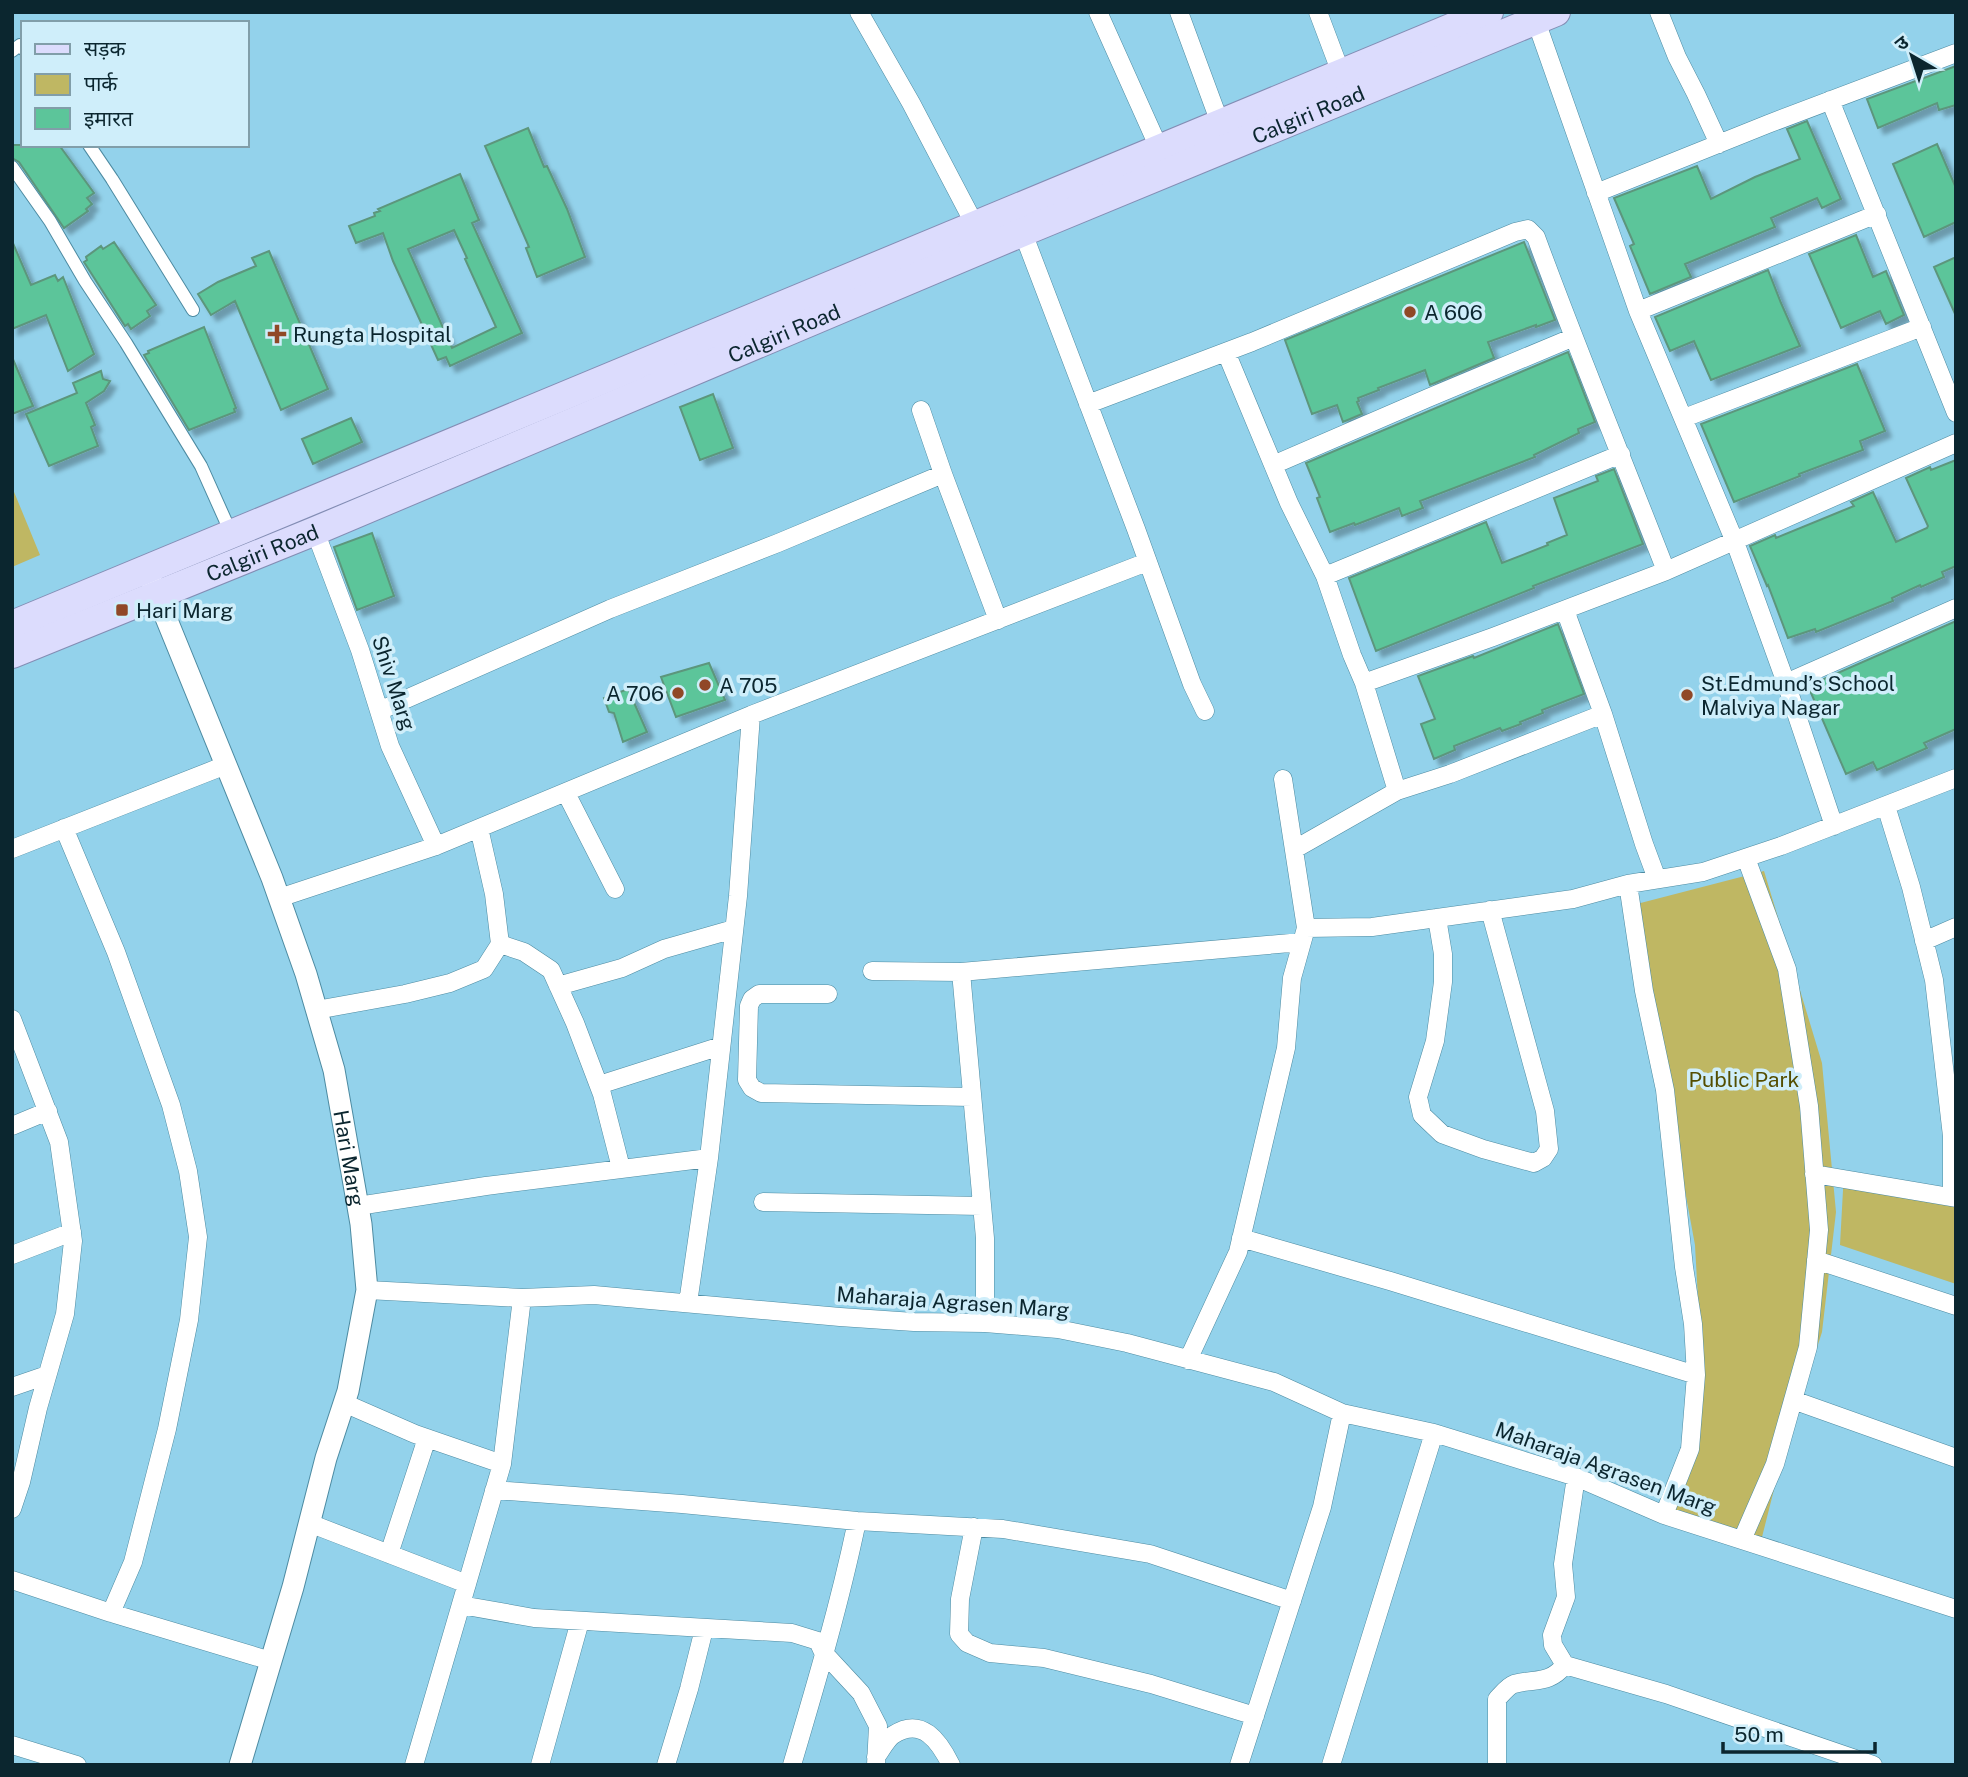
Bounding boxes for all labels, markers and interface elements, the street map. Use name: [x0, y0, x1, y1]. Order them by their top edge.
legend: [21, 21, 248, 147]
north arrow: [1877, 21, 1947, 91]
text: उ: [1890, 30, 1913, 55]
text: सड़क: [84, 36, 126, 61]
text: पार्क: [84, 71, 118, 96]
street label: Calgiri Road: [1248, 80, 1368, 149]
text: इमारत: [84, 106, 134, 131]
street label: Calgiri Road: [724, 298, 844, 368]
place label: A 606: [1424, 300, 1483, 325]
marker: A 606: [1402, 304, 1418, 320]
place label: Rungta Hospital: [293, 322, 452, 347]
marker: Rungta Hospital: [267, 324, 287, 344]
street label: Calgiri Road: [202, 518, 322, 586]
place label: Hari Marg: [136, 598, 233, 623]
marker: Hari Marg: [114, 602, 130, 618]
street label: Shiv Marg: [367, 632, 421, 734]
place label: St.Edmund’s School Malviya Nagar: [1701, 671, 1895, 720]
place label: A 705: [719, 673, 778, 698]
marker: A 705: [697, 677, 713, 693]
place label: A 706: [606, 681, 664, 706]
marker: A 706: [670, 685, 686, 701]
marker: St.Edmund’s School Malviya Nagar: [1679, 687, 1695, 703]
park label: Public Park: [1689, 1067, 1800, 1092]
street label: Hari Marg: [329, 1108, 370, 1208]
street label: Maharaja Agrasen Marg: [836, 1281, 1070, 1323]
street label: Maharaja Agrasen Marg: [1492, 1416, 1720, 1520]
scale bar: [1723, 1710, 1875, 1754]
text: 50 m: [1734, 1722, 1784, 1747]

